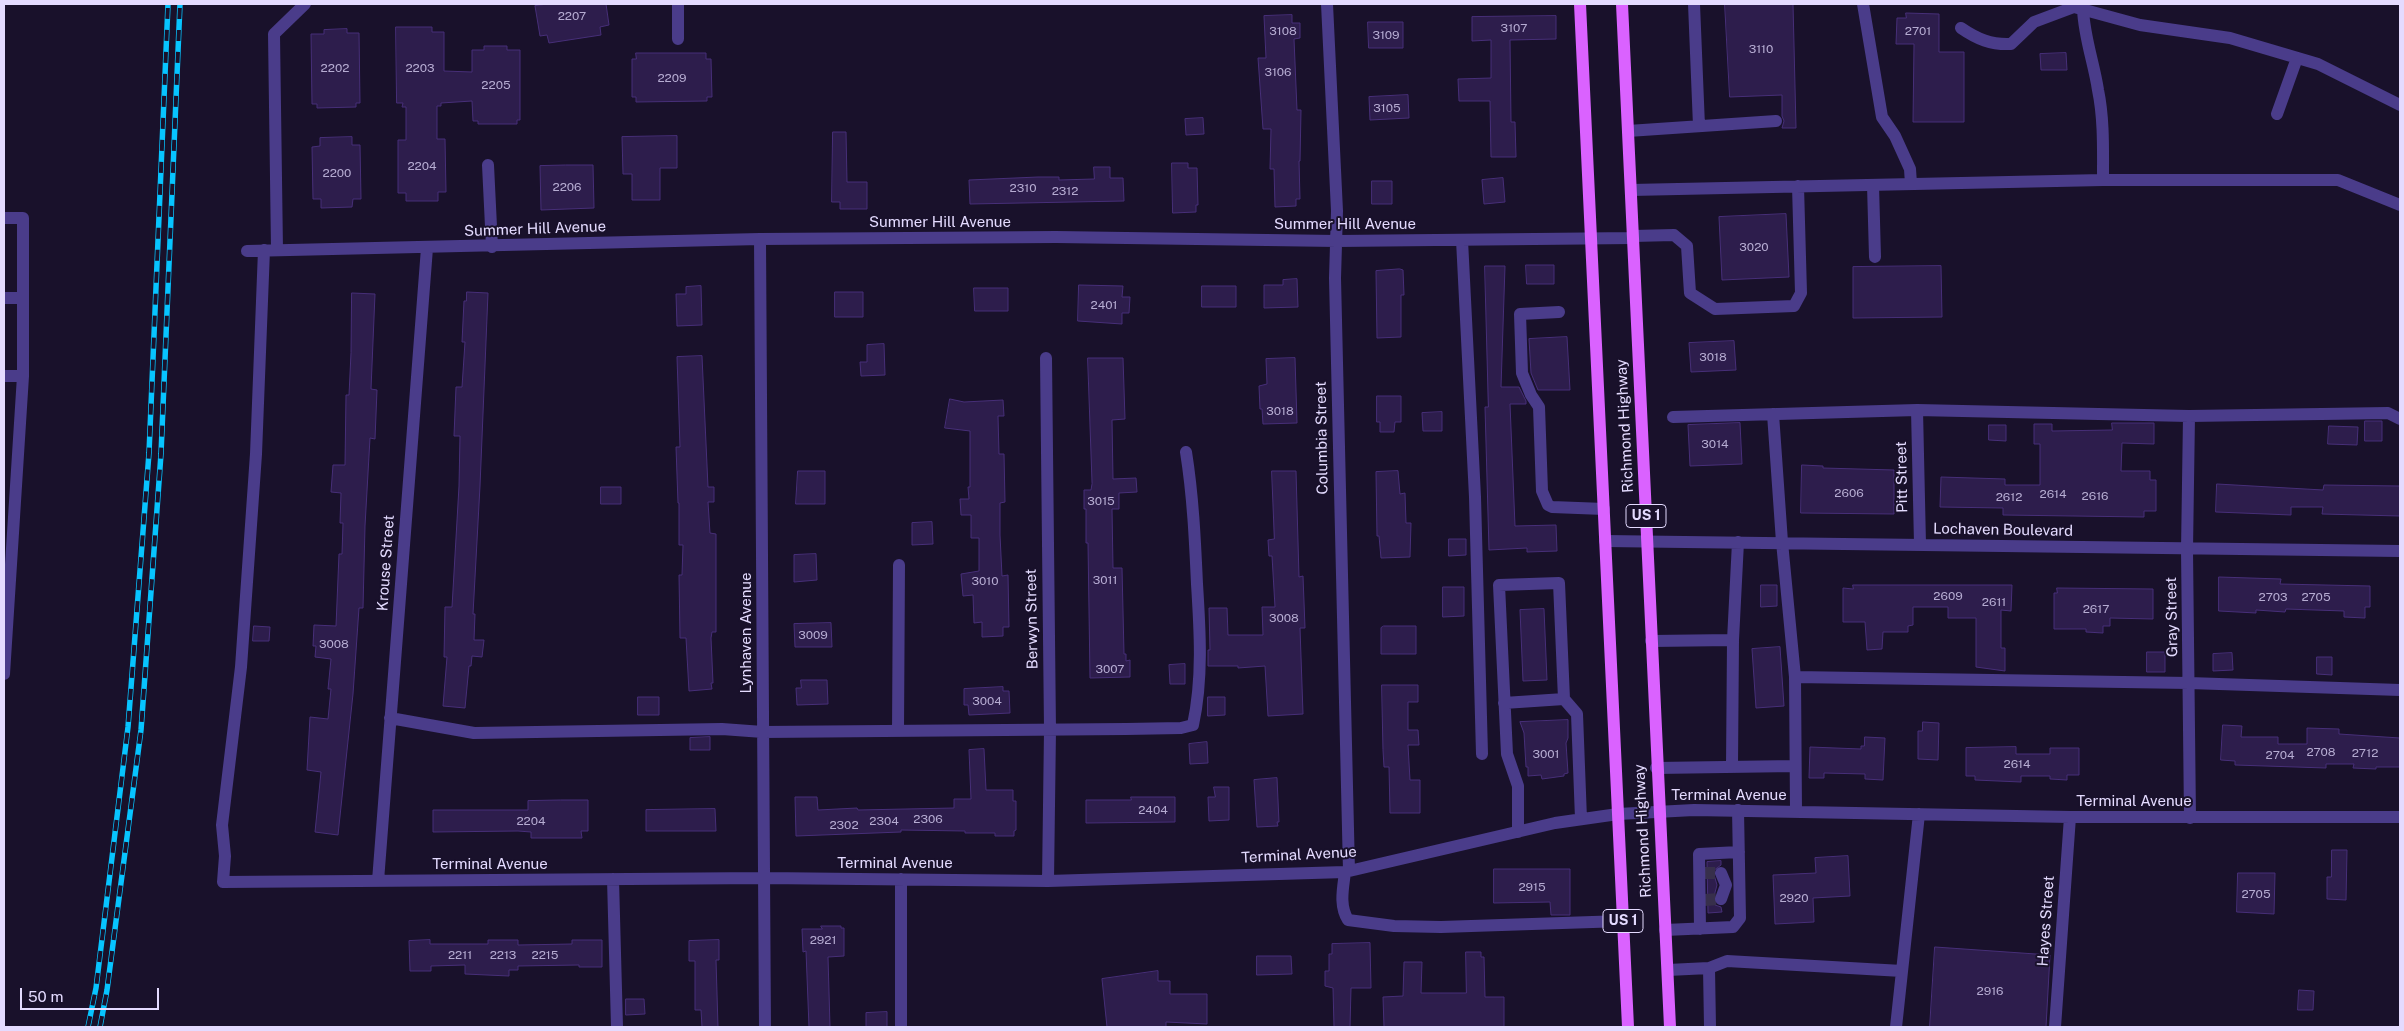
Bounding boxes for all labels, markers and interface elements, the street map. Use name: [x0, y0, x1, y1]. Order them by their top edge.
house number: 2207: [558, 9, 586, 23]
house number: 3107: [1501, 21, 1527, 35]
house number: 3108: [1269, 24, 1297, 38]
house number: 2701: [1905, 24, 1931, 38]
house number: 3109: [1372, 28, 1400, 42]
house number: 3110: [1749, 42, 1773, 56]
house number: 2202: [321, 61, 349, 75]
house number: 2203: [405, 61, 435, 75]
house number: 3106: [1264, 65, 1292, 79]
house number: 2209: [657, 71, 687, 85]
house number: 2205: [481, 78, 511, 92]
house number: 3105: [1373, 101, 1401, 115]
house number: 2204: [407, 159, 437, 173]
house number: 2200: [323, 166, 351, 180]
house number: 2206: [552, 180, 582, 194]
house number: 2310: [1010, 181, 1036, 195]
house number: 2312: [1052, 184, 1078, 198]
street label: Summer Hill Avenue: [869, 213, 1011, 231]
street label: Summer Hill Avenue: [1274, 215, 1416, 233]
street label: Summer Hill Avenue: [464, 218, 606, 240]
house number: 3020: [1739, 240, 1769, 254]
house number: 2401: [1091, 298, 1117, 312]
house number: 3018: [1699, 350, 1727, 364]
street label: Richmond Highway: [1613, 359, 1637, 493]
street label: Columbia Street: [1312, 381, 1332, 495]
house number: 3018: [1266, 404, 1294, 418]
house number: 3014: [1701, 437, 1729, 451]
street label: Pitt Street: [1892, 441, 1912, 513]
house number: 2606: [1834, 486, 1864, 500]
house number: 2614: [2039, 487, 2067, 501]
house number: 2616: [2082, 489, 2108, 503]
house number: 2612: [1996, 490, 2022, 504]
house number: 3015: [1087, 494, 1115, 508]
road number: US 1: [1626, 504, 1666, 528]
street label: Krouse Street: [374, 514, 398, 612]
street label: Lochaven Boulevard: [1933, 520, 2073, 540]
street label: Berwyn Street: [1022, 569, 1042, 669]
street label: Lynhaven Avenue: [737, 572, 755, 694]
house number: 3011: [1093, 573, 1117, 587]
house number: 3010: [971, 574, 999, 588]
street label: Gray Street: [2162, 577, 2182, 657]
house number: 2609: [1933, 589, 1963, 603]
house number: 2703: [2259, 590, 2287, 604]
house number: 2705: [2301, 590, 2331, 604]
house number: 2611: [1982, 595, 2006, 609]
house number: 2617: [2083, 602, 2109, 616]
house number: 3008: [1269, 611, 1299, 625]
house number: 3009: [798, 628, 828, 642]
house number: 3008: [319, 637, 349, 651]
house number: 3007: [1095, 662, 1125, 676]
house number: 3004: [972, 694, 1002, 708]
house number: 2708: [2306, 745, 2336, 759]
house number: 2712: [2352, 746, 2378, 760]
house number: 3001: [1533, 747, 1559, 761]
house number: 2704: [2266, 748, 2294, 762]
house number: 2614: [2003, 757, 2031, 771]
street label: Richmond Highway: [1631, 764, 1655, 898]
street label: Terminal Avenue: [1671, 786, 1787, 804]
street label: Terminal Avenue: [2076, 792, 2192, 810]
house number: 2404: [1138, 803, 1168, 817]
house number: 2306: [913, 812, 943, 826]
house number: 2204: [516, 814, 546, 828]
house number: 2304: [869, 814, 899, 828]
house number: 2302: [829, 818, 859, 832]
street label: Terminal Avenue: [1241, 843, 1357, 867]
street label: Terminal Avenue: [837, 854, 953, 872]
street label: Terminal Avenue: [432, 855, 548, 873]
street label: Hayes Street: [2034, 875, 2058, 967]
house number: 2915: [1518, 880, 1546, 894]
house number: 2705: [2241, 887, 2271, 901]
house number: 2920: [1779, 891, 1809, 905]
road number: US 1: [1603, 909, 1643, 932]
house number: 2921: [810, 933, 836, 947]
house number: 2211: [448, 948, 472, 962]
house number: 2213: [490, 948, 516, 962]
house number: 2215: [532, 948, 558, 962]
scale bar: [22, 978, 161, 1010]
house number: 2916: [1977, 984, 2003, 998]
text: 50 m: [28, 988, 63, 1005]

